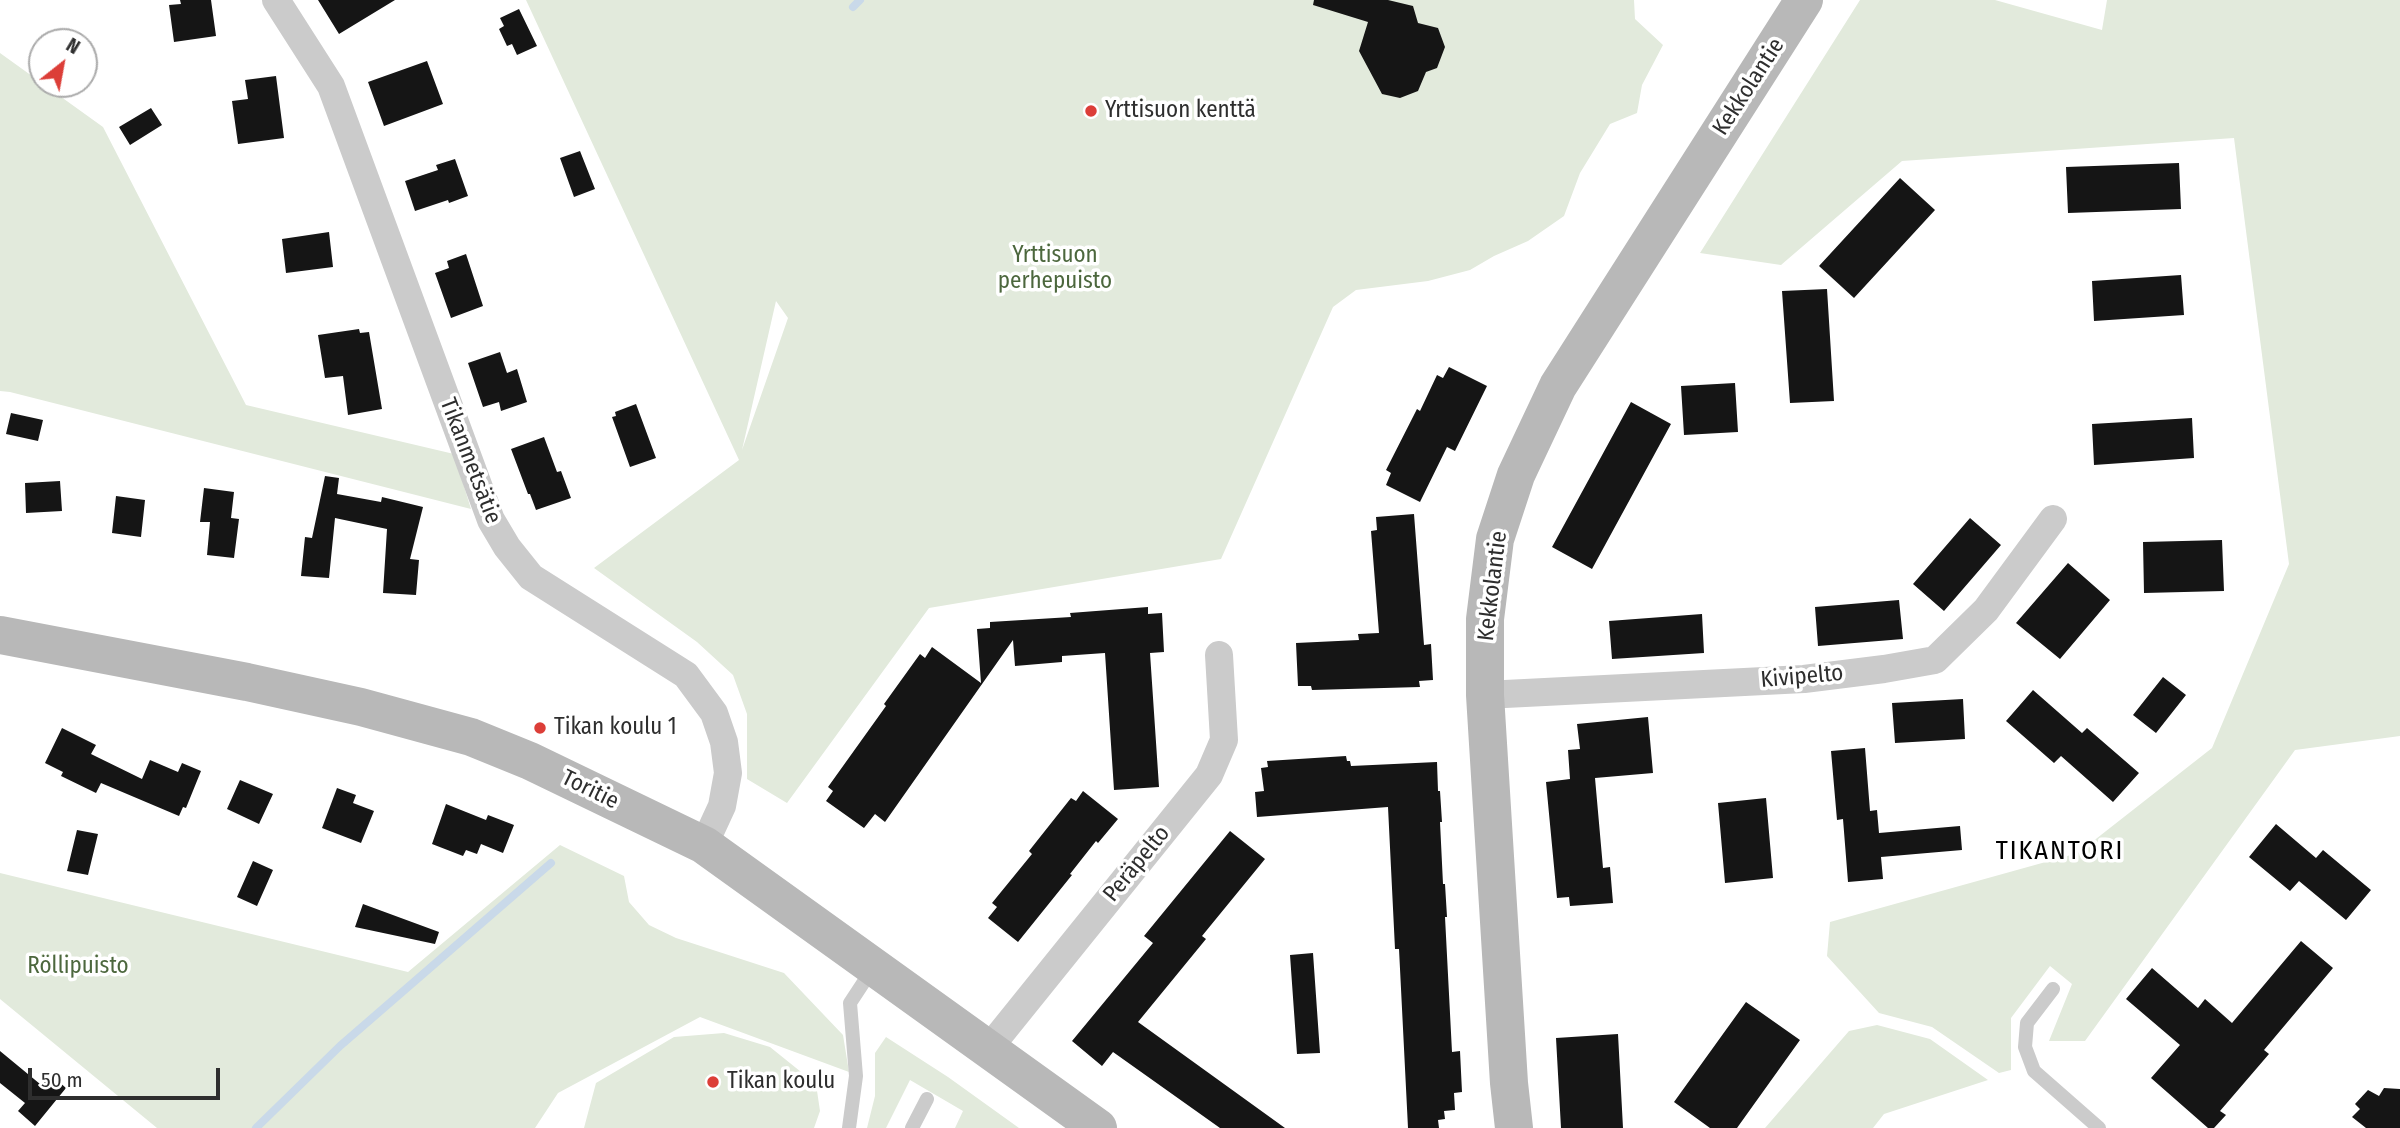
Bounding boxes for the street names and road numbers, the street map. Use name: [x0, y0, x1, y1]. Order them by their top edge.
street label: Kekkolantie: [1707, 33, 1791, 141]
street label: Tikanmetsätie: [433, 394, 507, 528]
street label: Kekkolantie: [1473, 529, 1513, 643]
street label: Kivipelto: [1759, 660, 1845, 694]
street label: Toritie: [557, 764, 623, 816]
street label: Peräpelto: [1098, 820, 1176, 908]

